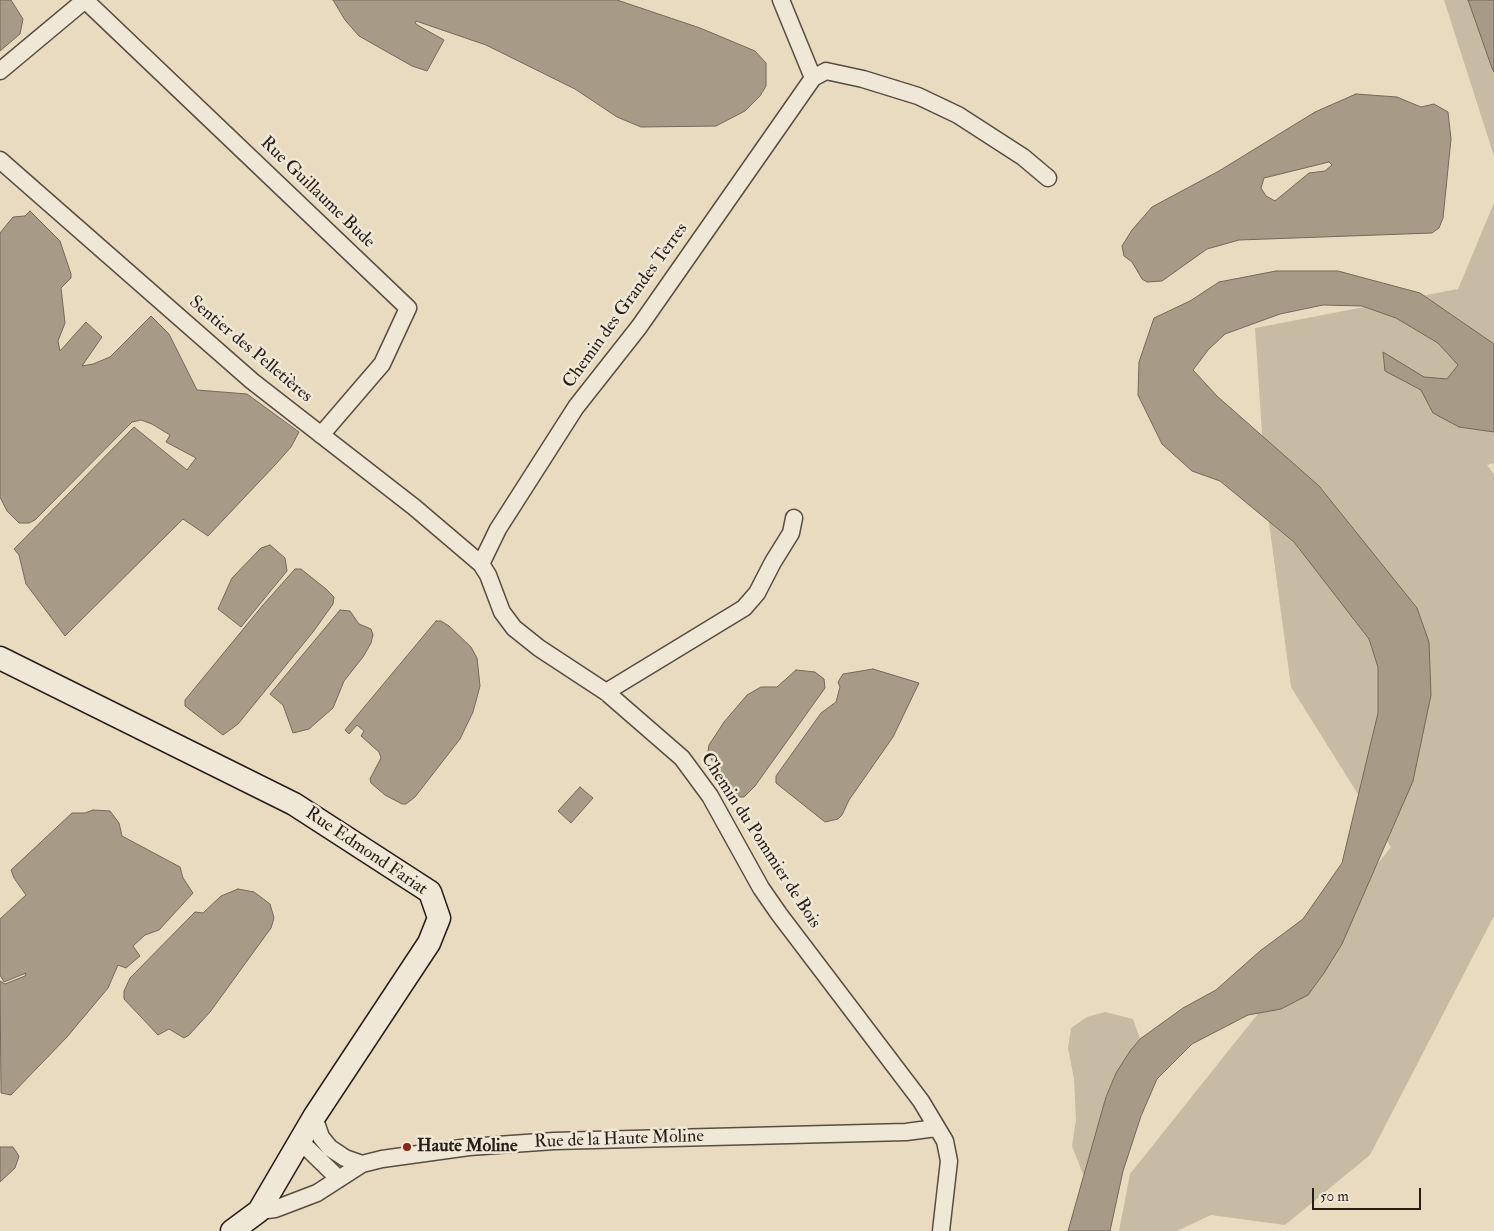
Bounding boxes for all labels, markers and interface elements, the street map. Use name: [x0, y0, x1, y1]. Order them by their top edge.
street label: Rue Guillaume Bude: [255, 133, 379, 253]
street label: Chemin des Grandes Terres: [559, 219, 693, 393]
street label: Sentier des Pelletières: [184, 292, 316, 408]
street label: Chemin du Pommier de Bois: [695, 749, 825, 933]
street label: Rue Edmond Fariat: [301, 803, 431, 901]
street label: Rue de la Haute Moline: [534, 1126, 704, 1154]
place label: Haute Moline: [417, 1136, 517, 1158]
marker: Haute Moline: [401, 1141, 413, 1153]
scale bar: [1314, 1178, 1423, 1210]
text: 50 m: [1320, 1187, 1349, 1206]

